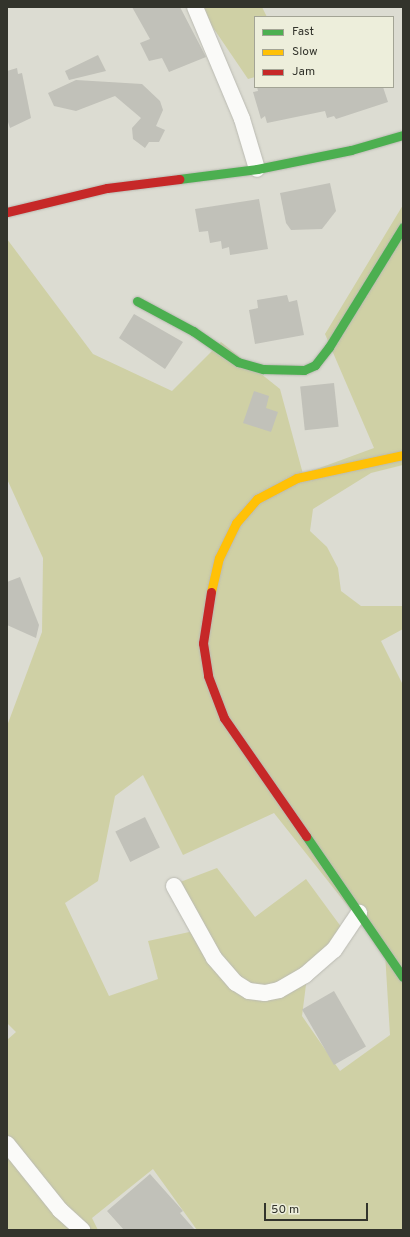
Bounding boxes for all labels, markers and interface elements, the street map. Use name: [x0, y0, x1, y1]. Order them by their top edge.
legend: [254, 16, 394, 88]
text: Fast: [292, 24, 314, 40]
text: Slow: [292, 44, 318, 60]
text: Jam: [292, 64, 315, 80]
scale bar: [266, 1195, 370, 1221]
text: 50 m: [271, 1202, 299, 1218]

